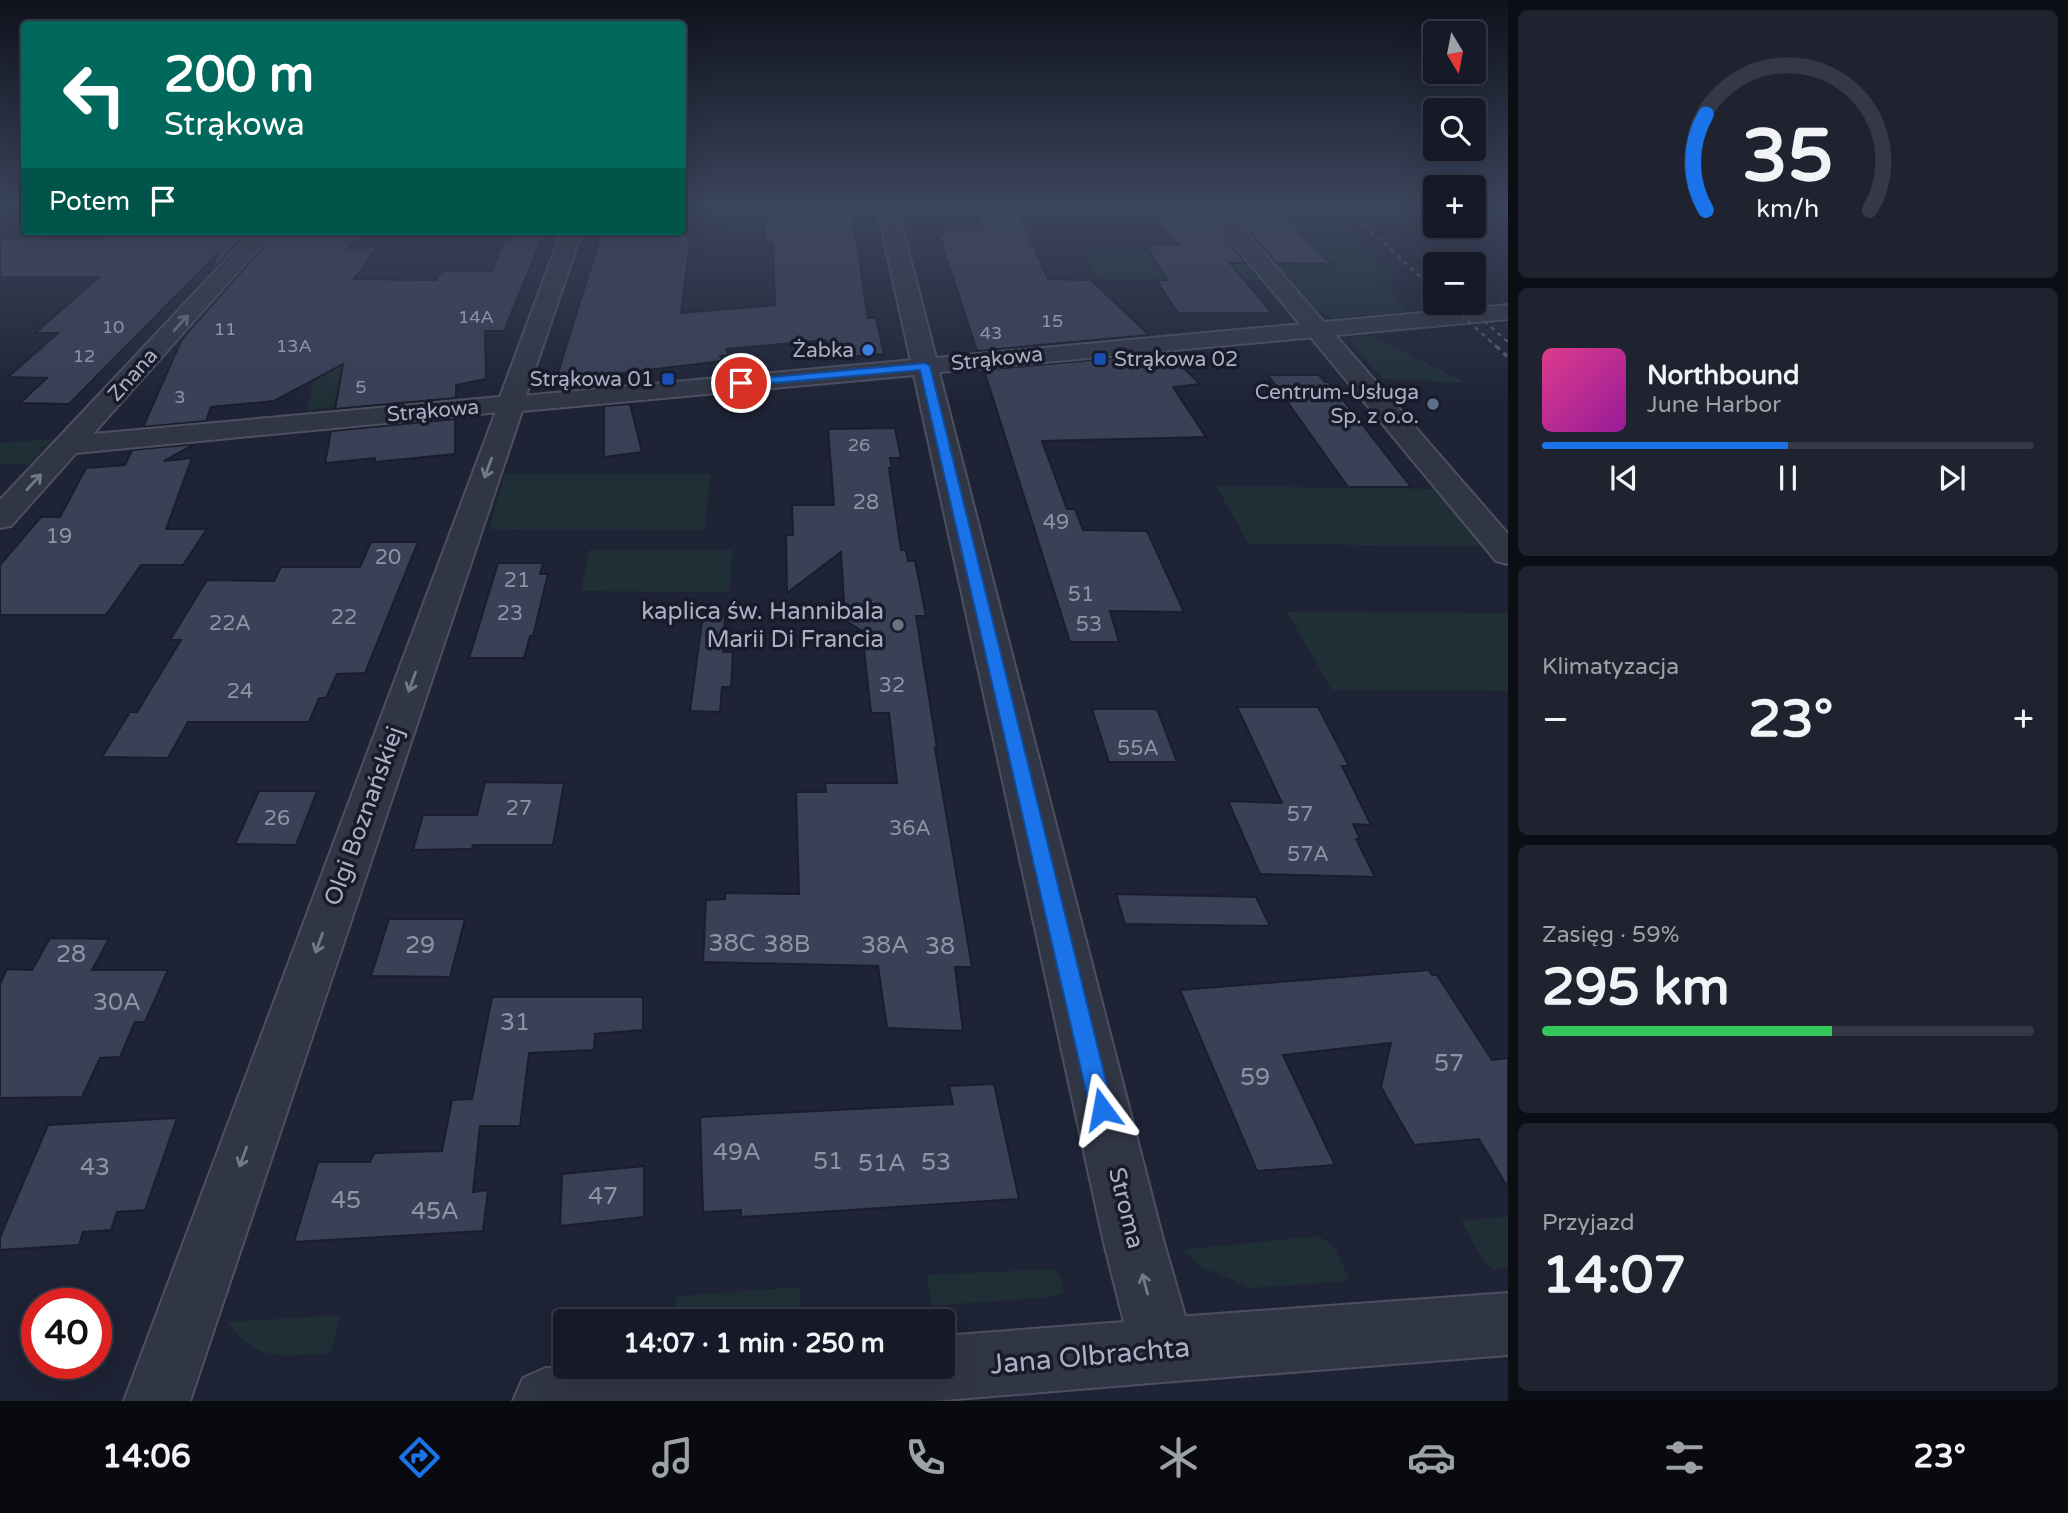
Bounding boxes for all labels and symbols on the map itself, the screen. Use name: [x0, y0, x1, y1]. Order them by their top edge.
north arrow: [1423, 21, 1486, 84]
house number: 14A: [458, 306, 494, 328]
house number: 15: [1041, 310, 1063, 332]
one-way arrow: [172, 315, 189, 332]
house number: 10: [102, 316, 124, 338]
house number: 11: [214, 318, 236, 340]
house number: 43: [980, 322, 1002, 344]
house number: 13A: [276, 335, 312, 357]
place label: Żabka: [793, 338, 854, 363]
marker: Żabka: [860, 342, 876, 358]
street label: Strąkowa: [950, 342, 1044, 376]
street label: Znana: [103, 343, 163, 407]
house number: 12: [73, 345, 95, 367]
place label: Strąkowa 02: [1114, 347, 1238, 372]
marker: Strąkowa 02: [1092, 351, 1108, 367]
pin: [711, 353, 771, 413]
place label: Strąkowa 01: [530, 367, 654, 392]
marker: Strąkowa 01: [660, 371, 676, 387]
house number: 5: [355, 376, 367, 398]
place label: Centrum-Usługa Sp. z o.o.: [1255, 380, 1419, 429]
house number: 3: [174, 386, 186, 408]
street label: Strąkowa: [386, 395, 480, 427]
marker: Centrum-Usługa Sp. z o.o.: [1425, 396, 1441, 412]
house number: 26: [848, 434, 870, 456]
one-way arrow: [481, 456, 493, 478]
one-way arrow: [26, 474, 43, 491]
house number: 28: [853, 490, 879, 515]
house number: 49: [1043, 510, 1069, 535]
house number: 19: [46, 524, 72, 549]
house number: 20: [375, 545, 401, 570]
house number: 21: [504, 568, 530, 593]
house number: 51: [1068, 582, 1094, 607]
place label: kaplica św. Hannibala Marii Di Francia: [641, 597, 884, 654]
house number: 23: [497, 601, 523, 626]
house number: 22: [331, 605, 357, 630]
house number: 22A: [209, 611, 251, 636]
house number: 53: [1076, 612, 1102, 637]
marker: kaplica św. Hannibala Marii Di Francia: [890, 617, 906, 633]
one-way arrow: [405, 671, 417, 693]
house number: 32: [879, 673, 905, 698]
house number: 24: [227, 679, 253, 704]
street label: Olgi Boznańskiej: [318, 722, 410, 910]
house number: 55A: [1117, 736, 1159, 761]
house number: 27: [506, 796, 532, 821]
house number: 57: [1287, 802, 1313, 827]
house number: 26: [264, 806, 290, 831]
house number: 36A: [889, 816, 931, 841]
house number: 57A: [1287, 842, 1329, 867]
house number: 38C: [709, 929, 755, 958]
house number: 38B: [764, 930, 810, 959]
one-way arrow: [312, 931, 324, 953]
house number: 29: [405, 931, 435, 960]
house number: 38A: [861, 931, 909, 960]
house number: 38: [925, 932, 955, 961]
house number: 28: [56, 940, 86, 969]
house number: 30A: [93, 988, 141, 1017]
house number: 31: [500, 1008, 530, 1037]
house number: 57: [1434, 1049, 1464, 1078]
house number: 59: [1240, 1063, 1270, 1092]
position arrow: [1065, 1072, 1139, 1146]
house number: 49A: [713, 1138, 761, 1167]
one-way arrow: [236, 1146, 248, 1168]
house number: 51: [813, 1147, 843, 1176]
house number: 53: [921, 1148, 951, 1177]
house number: 51A: [858, 1149, 906, 1178]
house number: 43: [80, 1153, 110, 1182]
street label: Stroma: [1102, 1165, 1150, 1251]
house number: 47: [588, 1182, 618, 1211]
house number: 45: [331, 1186, 361, 1215]
house number: 45A: [411, 1197, 459, 1226]
one-way arrow: [1138, 1274, 1151, 1296]
speed limit sign: 40: [21, 1288, 112, 1379]
street label: Jana Olbrachta: [989, 1330, 1191, 1382]

